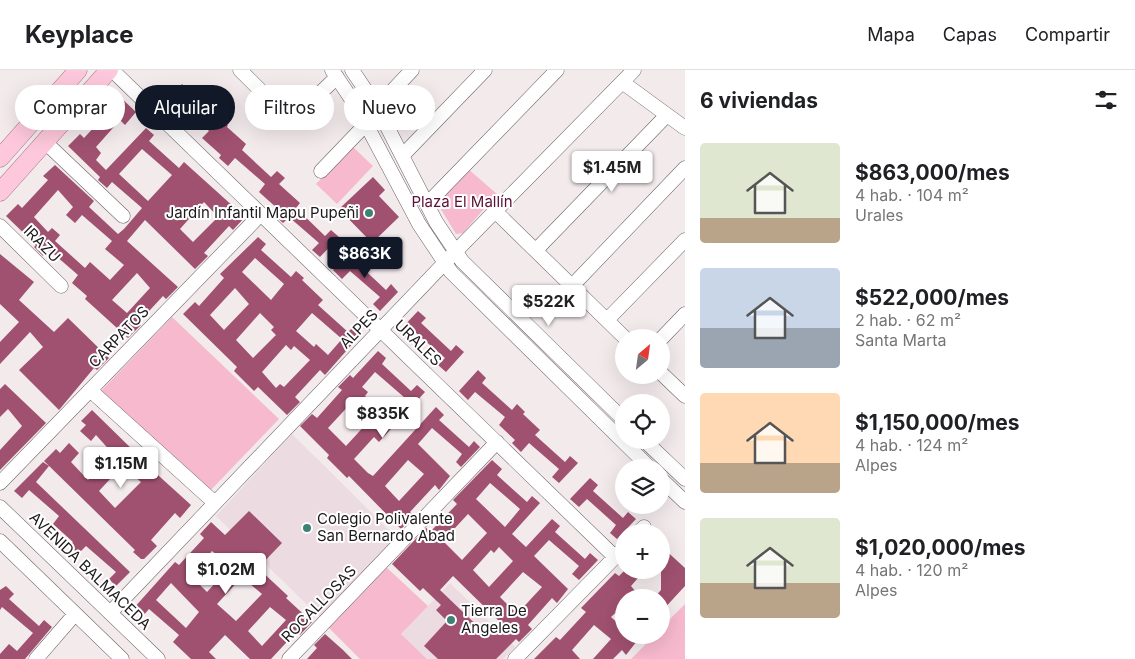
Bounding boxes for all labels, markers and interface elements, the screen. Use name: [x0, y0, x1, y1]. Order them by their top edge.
text: Keyplace: [25, 20, 134, 49]
text: Mapa: [867, 24, 915, 45]
text: Capas: [943, 24, 997, 45]
text: Compartir: [1025, 24, 1110, 45]
chip: Comprar: [15, 85, 125, 130]
chip: Alquilar: [135, 85, 235, 130]
chip: Filtros: [245, 85, 334, 130]
chip: Nuevo: [344, 85, 435, 130]
icon: filters: [1092, 86, 1120, 114]
text: 6 viviendas: [700, 88, 818, 113]
pin: $1.45M: [571, 150, 653, 193]
text: $1.45M: [583, 157, 641, 177]
text: $863,000/mes: [855, 160, 1010, 185]
icon: home: [740, 163, 800, 223]
text: 4 hab. · 104 m²: [855, 185, 969, 205]
park label: Plaza El Mallín: [411, 192, 513, 211]
place label: Jardín Infantil Mapu Pupeñi: [166, 203, 359, 222]
text: Urales: [855, 205, 904, 225]
marker: Jardín Infantil Mapu Pupeñi: [363, 207, 375, 219]
street label: IRAZU: [20, 221, 65, 266]
pin: $863K: [330, 236, 400, 279]
text: $863K: [338, 243, 392, 263]
pin: $522K: [514, 284, 584, 327]
text: $522,000/mes: [855, 285, 1009, 310]
icon: home: [740, 288, 800, 348]
text: $522K: [523, 291, 575, 311]
street label: CARPATOS: [85, 302, 153, 372]
street label: ALPES: [335, 305, 382, 352]
text: 2 hab. · 62 m²: [855, 310, 961, 330]
street label: URALES: [391, 316, 446, 370]
north arrow: [615, 329, 670, 384]
map controls: [615, 329, 670, 644]
text: Santa Marta: [855, 330, 947, 350]
button: locate: [615, 394, 670, 449]
pin: $835K: [348, 396, 418, 439]
text: $835K: [357, 403, 409, 423]
text: $1,150,000/mes: [855, 410, 1019, 435]
icon: home: [740, 413, 800, 473]
text: 4 hab. · 124 m²: [855, 435, 968, 455]
pin: $1.15M: [80, 446, 162, 489]
text: $1.15M: [94, 453, 148, 473]
text: Alpes: [855, 455, 897, 475]
button: layers: [615, 459, 670, 514]
street label: AVENIDA BALMACEDA: [26, 508, 155, 634]
place label: Colegio Polivalente San Bernardo Abad: [317, 509, 455, 545]
marker: Colegio Polivalente San Bernardo Abad: [301, 522, 313, 534]
button: +: [615, 524, 670, 579]
text: $1,020,000/mes: [855, 535, 1026, 560]
icon: home: [740, 538, 800, 598]
pin: $1.02M: [185, 552, 267, 595]
text: $1.02M: [197, 559, 255, 579]
text: 4 hab. · 120 m²: [855, 560, 968, 580]
street label: ROCALLOSAS: [277, 561, 360, 646]
text: Alpes: [855, 580, 897, 600]
button: −: [615, 589, 670, 644]
place label: Tierra De Angeles: [461, 601, 527, 637]
marker: Tierra De Angeles: [445, 614, 457, 626]

